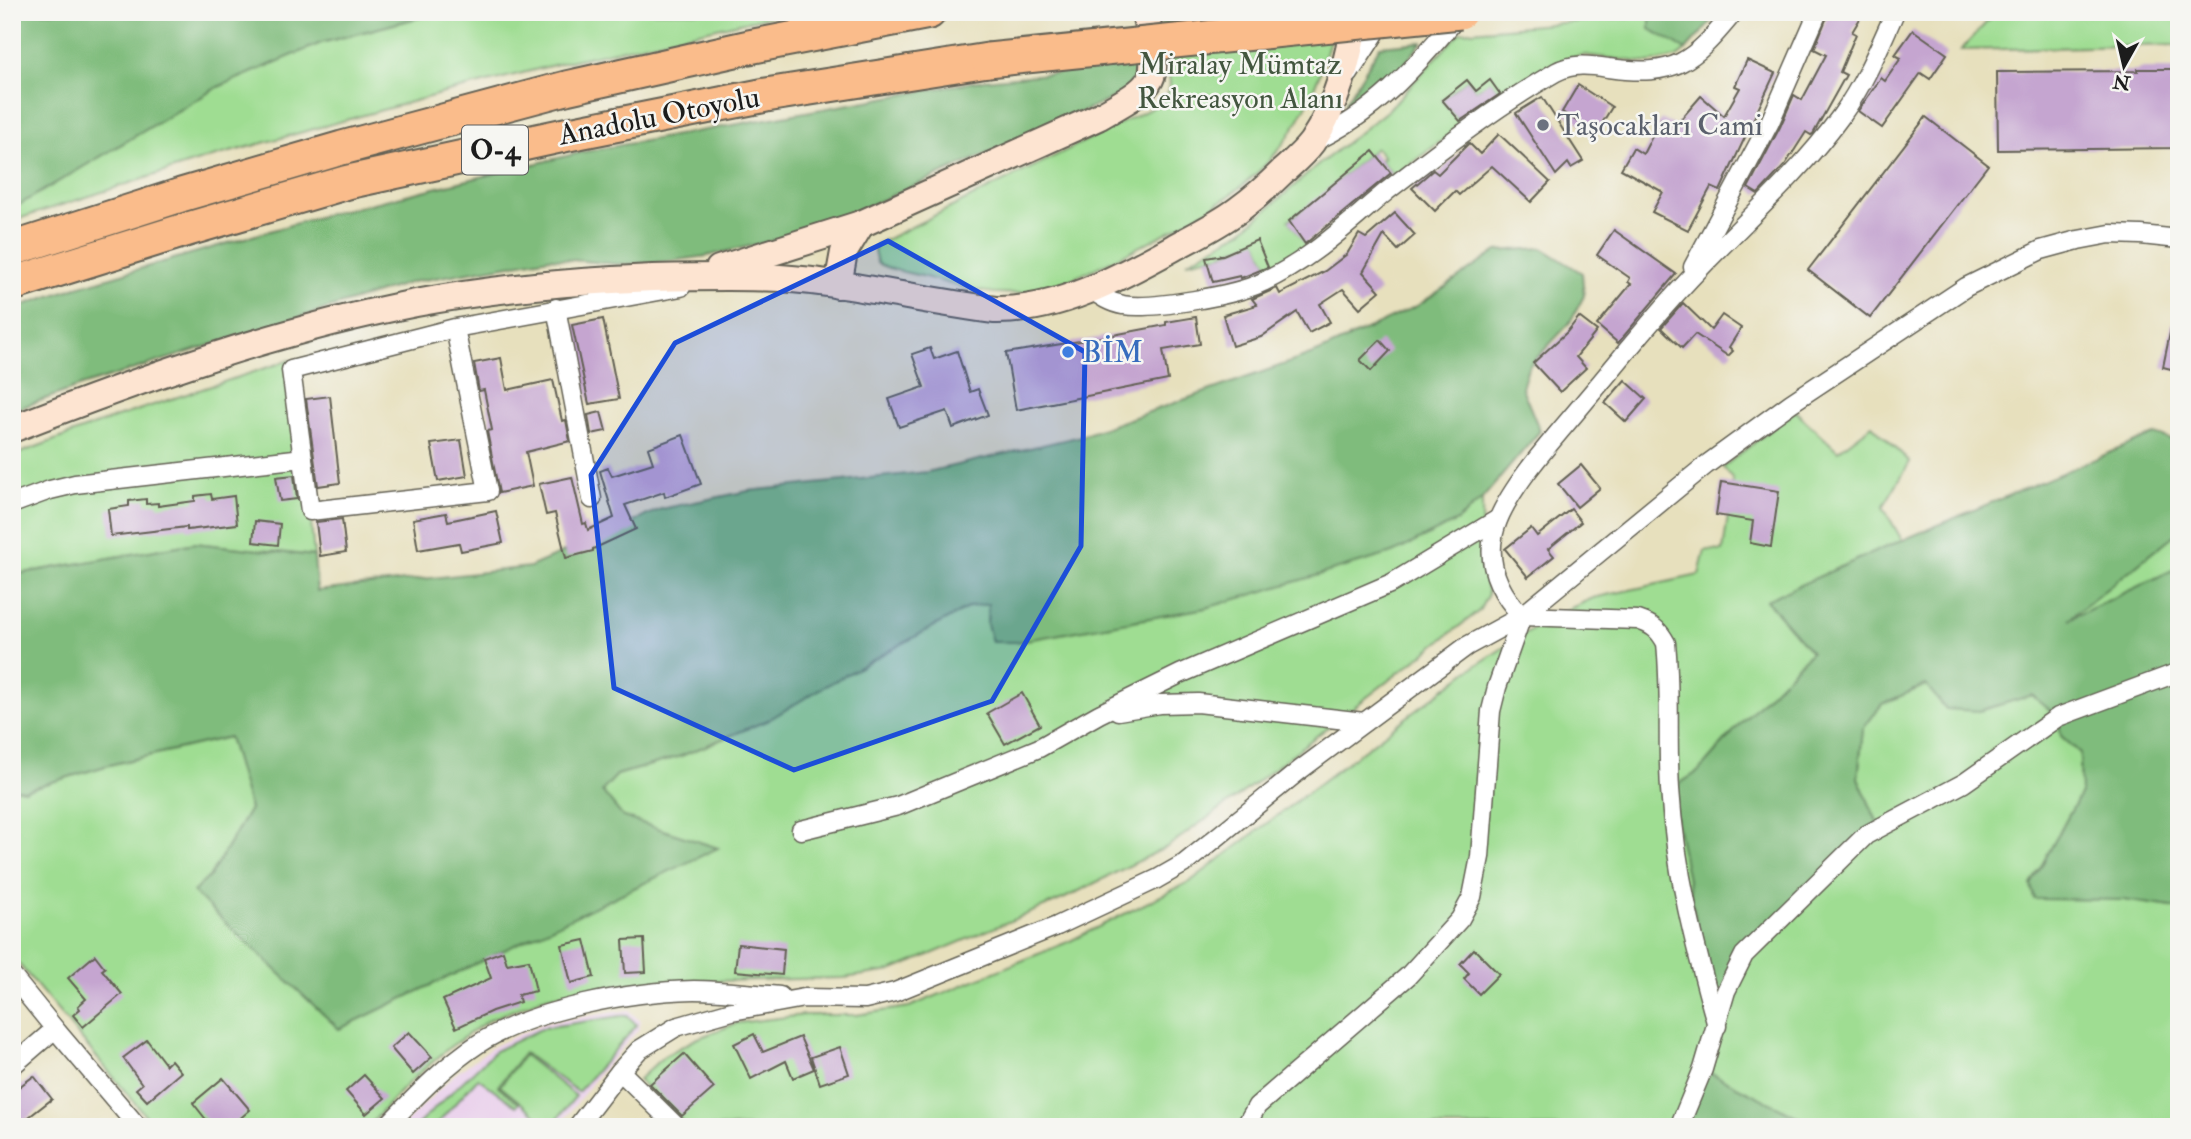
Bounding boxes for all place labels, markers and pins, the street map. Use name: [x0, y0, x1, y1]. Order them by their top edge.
place label: Taşocakları Cami: [1557, 107, 1763, 144]
marker: Taşocakları Cami: [1535, 117, 1551, 133]
place label: BİM: [1082, 334, 1143, 371]
marker: BİM: [1060, 344, 1076, 360]

